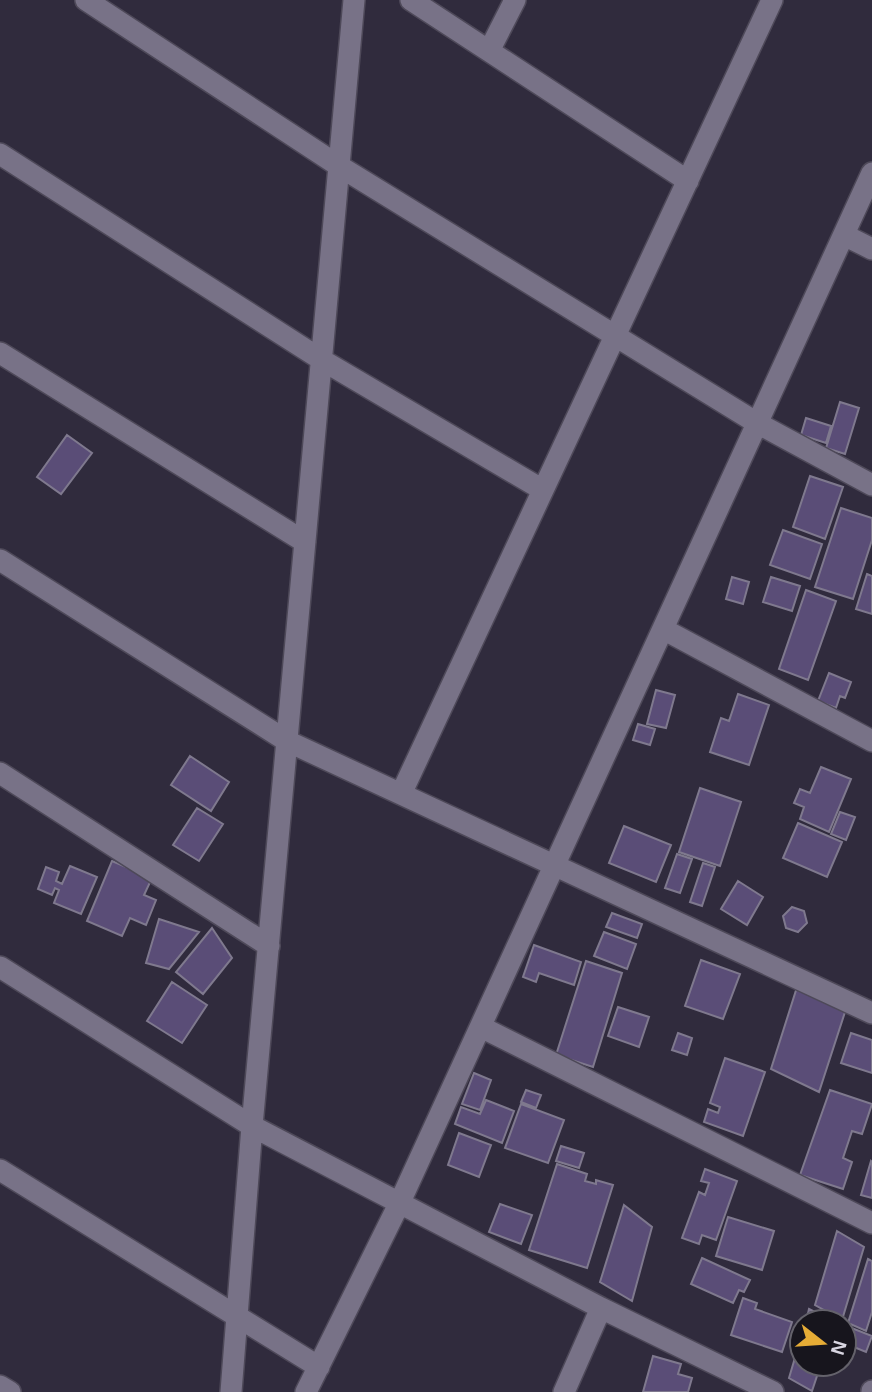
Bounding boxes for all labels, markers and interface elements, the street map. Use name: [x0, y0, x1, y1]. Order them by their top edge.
north arrow: [788, 1308, 858, 1378]
text: N: [827, 1338, 851, 1357]

